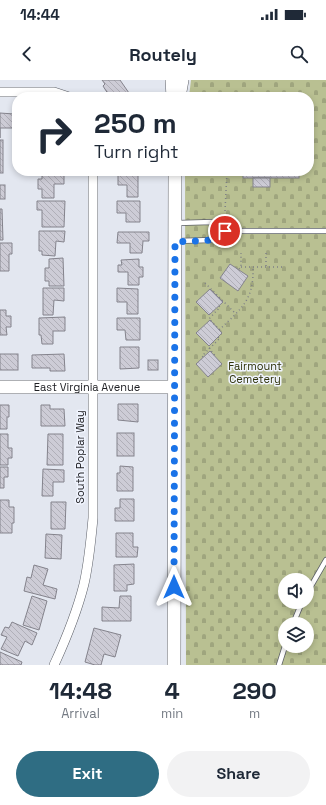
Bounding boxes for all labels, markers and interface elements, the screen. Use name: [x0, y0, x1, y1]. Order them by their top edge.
text: 14:44: [20, 5, 60, 24]
icon: back: [16, 43, 38, 65]
text: Routely: [129, 43, 197, 66]
icon: search: [288, 43, 310, 65]
text: 250 m: [94, 105, 177, 141]
icon: right: [28, 108, 80, 160]
text: Turn right: [94, 140, 178, 163]
pin: [208, 214, 242, 248]
icon: arrive: [214, 220, 236, 242]
park label: Fairmount Cemetery: [228, 359, 282, 386]
street label: East Virginia Avenue: [34, 380, 140, 394]
street label: South Poplar Way: [73, 410, 87, 504]
position arrow: [153, 566, 195, 608]
map controls: [278, 573, 314, 653]
button: sound: [278, 573, 314, 609]
button: layers: [278, 617, 314, 653]
text: 14:48: [49, 675, 112, 706]
text: 4: [165, 675, 180, 706]
text: 290: [232, 675, 277, 706]
text: Arrival: [61, 705, 100, 722]
text: min: [161, 705, 183, 722]
text: m: [249, 705, 260, 722]
button: Exit: [16, 751, 159, 797]
button: Share: [167, 751, 310, 797]

